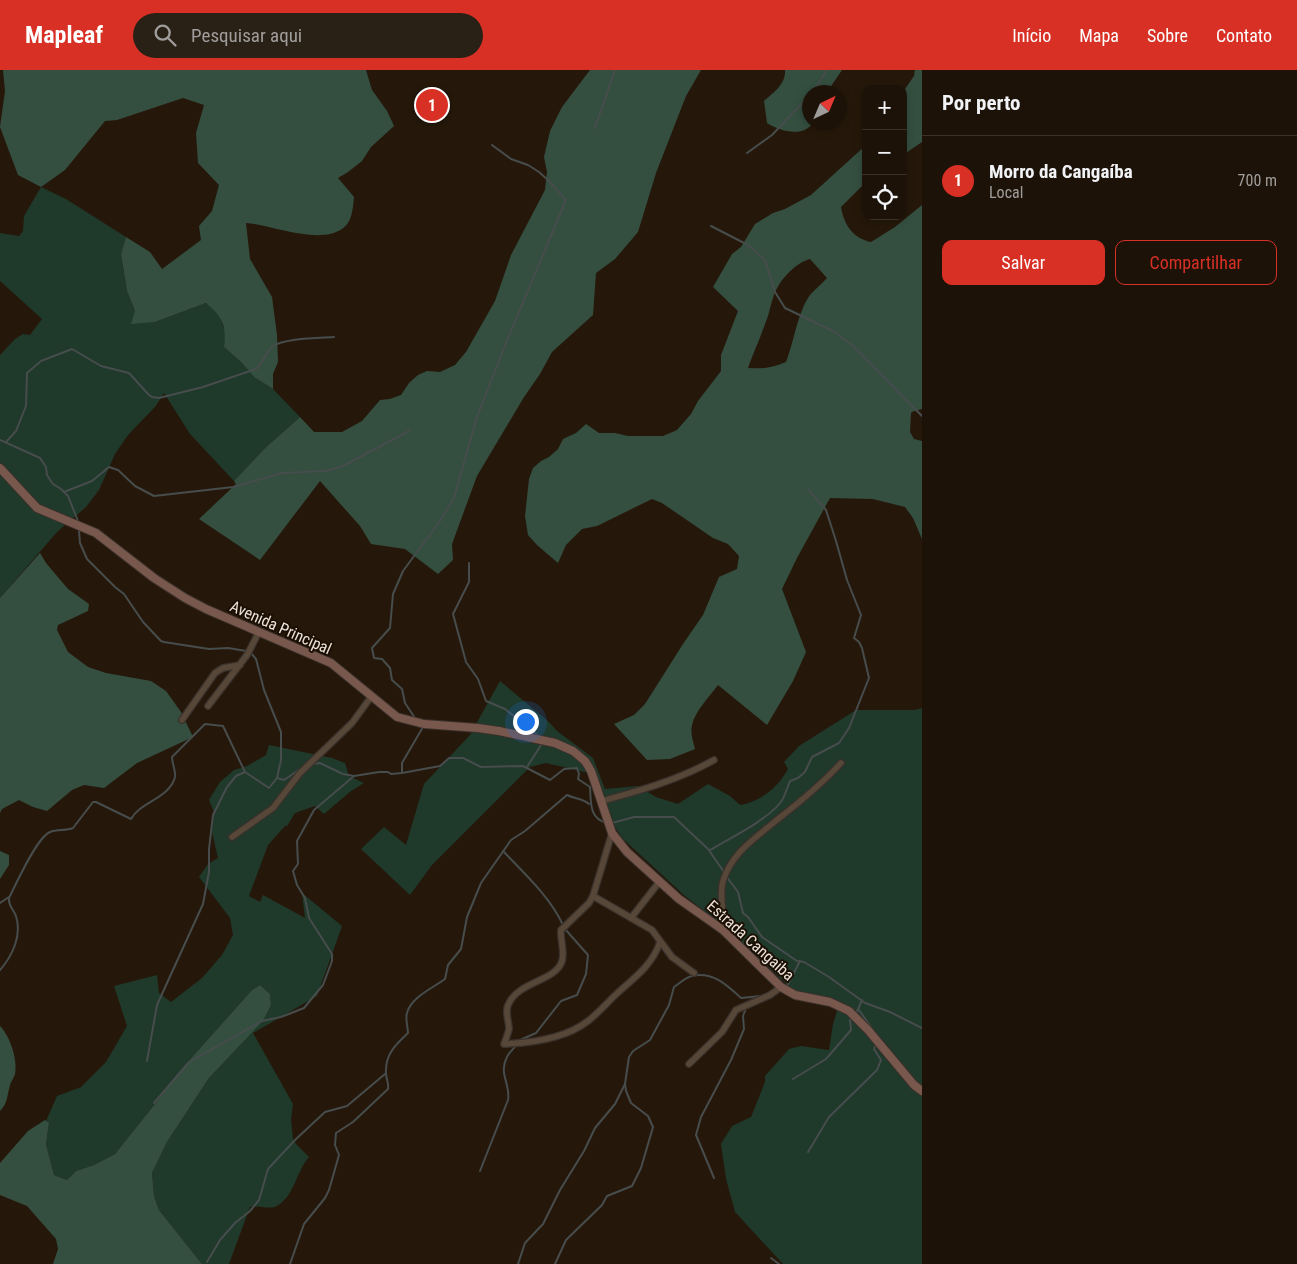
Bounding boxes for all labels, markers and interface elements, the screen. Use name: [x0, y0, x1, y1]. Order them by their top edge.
search box: [133, 13, 483, 58]
text: Mapleaf: [25, 21, 103, 49]
icon: search: [151, 21, 179, 49]
text: Pesquisar aqui: [191, 24, 302, 47]
text: Início: [1012, 25, 1051, 46]
text: Mapa: [1079, 25, 1119, 46]
text: Sobre: [1147, 25, 1188, 46]
text: Contato: [1216, 25, 1272, 46]
north arrow: [802, 85, 847, 130]
map controls: [862, 85, 907, 220]
button: +: [862, 85, 907, 130]
pin: 1: [416, 86, 448, 124]
text: Por perto: [942, 91, 1021, 115]
button: −: [862, 130, 907, 175]
text: Morro da Cangaíba: [989, 160, 1133, 183]
text: 1: [954, 171, 962, 190]
text: 700 m: [1238, 171, 1277, 190]
button: locate: [862, 175, 907, 220]
text: Local: [989, 183, 1023, 202]
button: Salvar: [942, 240, 1105, 285]
button: Compartilhar: [1115, 240, 1277, 285]
street label: Avenida Principal: [227, 597, 335, 658]
your location: [513, 709, 539, 735]
street label: Estrada Cangaiba: [703, 896, 798, 984]

